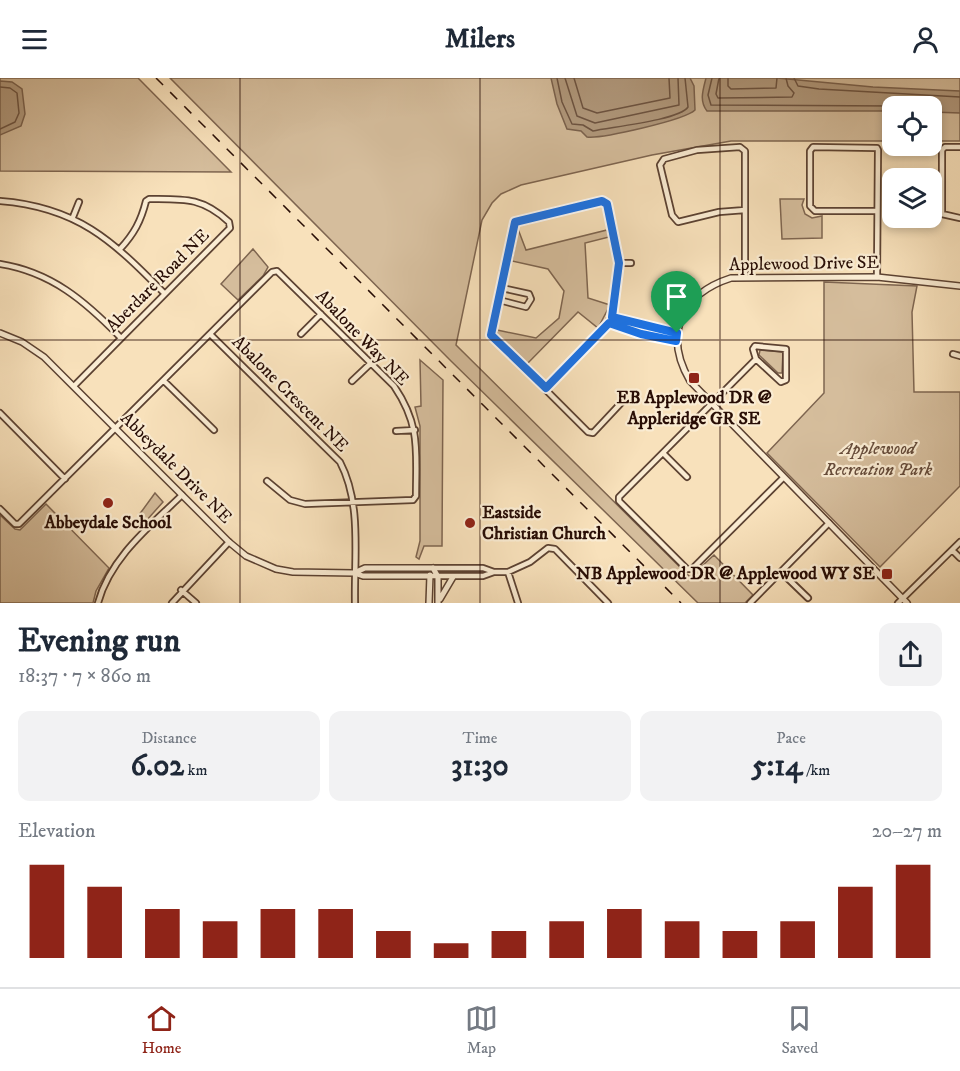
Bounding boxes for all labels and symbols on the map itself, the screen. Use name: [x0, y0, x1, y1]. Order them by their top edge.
street label: Aberdare Road NE: [102, 225, 214, 337]
street label: Applewood Drive SE: [729, 252, 880, 276]
pin: [651, 271, 702, 333]
street label: Abalone Way NE: [311, 285, 414, 391]
street label: Abalone Crescent NE: [227, 331, 353, 457]
marker: EB Applewood DR @ Appleridge GR SE: [687, 371, 701, 385]
place label: EB Applewood DR @ Appleridge GR SE: [617, 387, 772, 430]
street label: Abbeydale Drive NE: [116, 408, 237, 529]
park label: Applewood Recreation Park: [823, 438, 933, 481]
marker: Abbeydale School: [101, 496, 115, 510]
place label: Eastside Christian Church: [482, 502, 606, 545]
place label: Abbeydale School: [44, 512, 172, 534]
marker: Eastside Christian Church: [463, 516, 477, 530]
place label: NB Applewood DR @ Applewood WY SE: [576, 563, 875, 585]
marker: NB Applewood DR @ Applewood WY SE: [880, 567, 894, 581]

